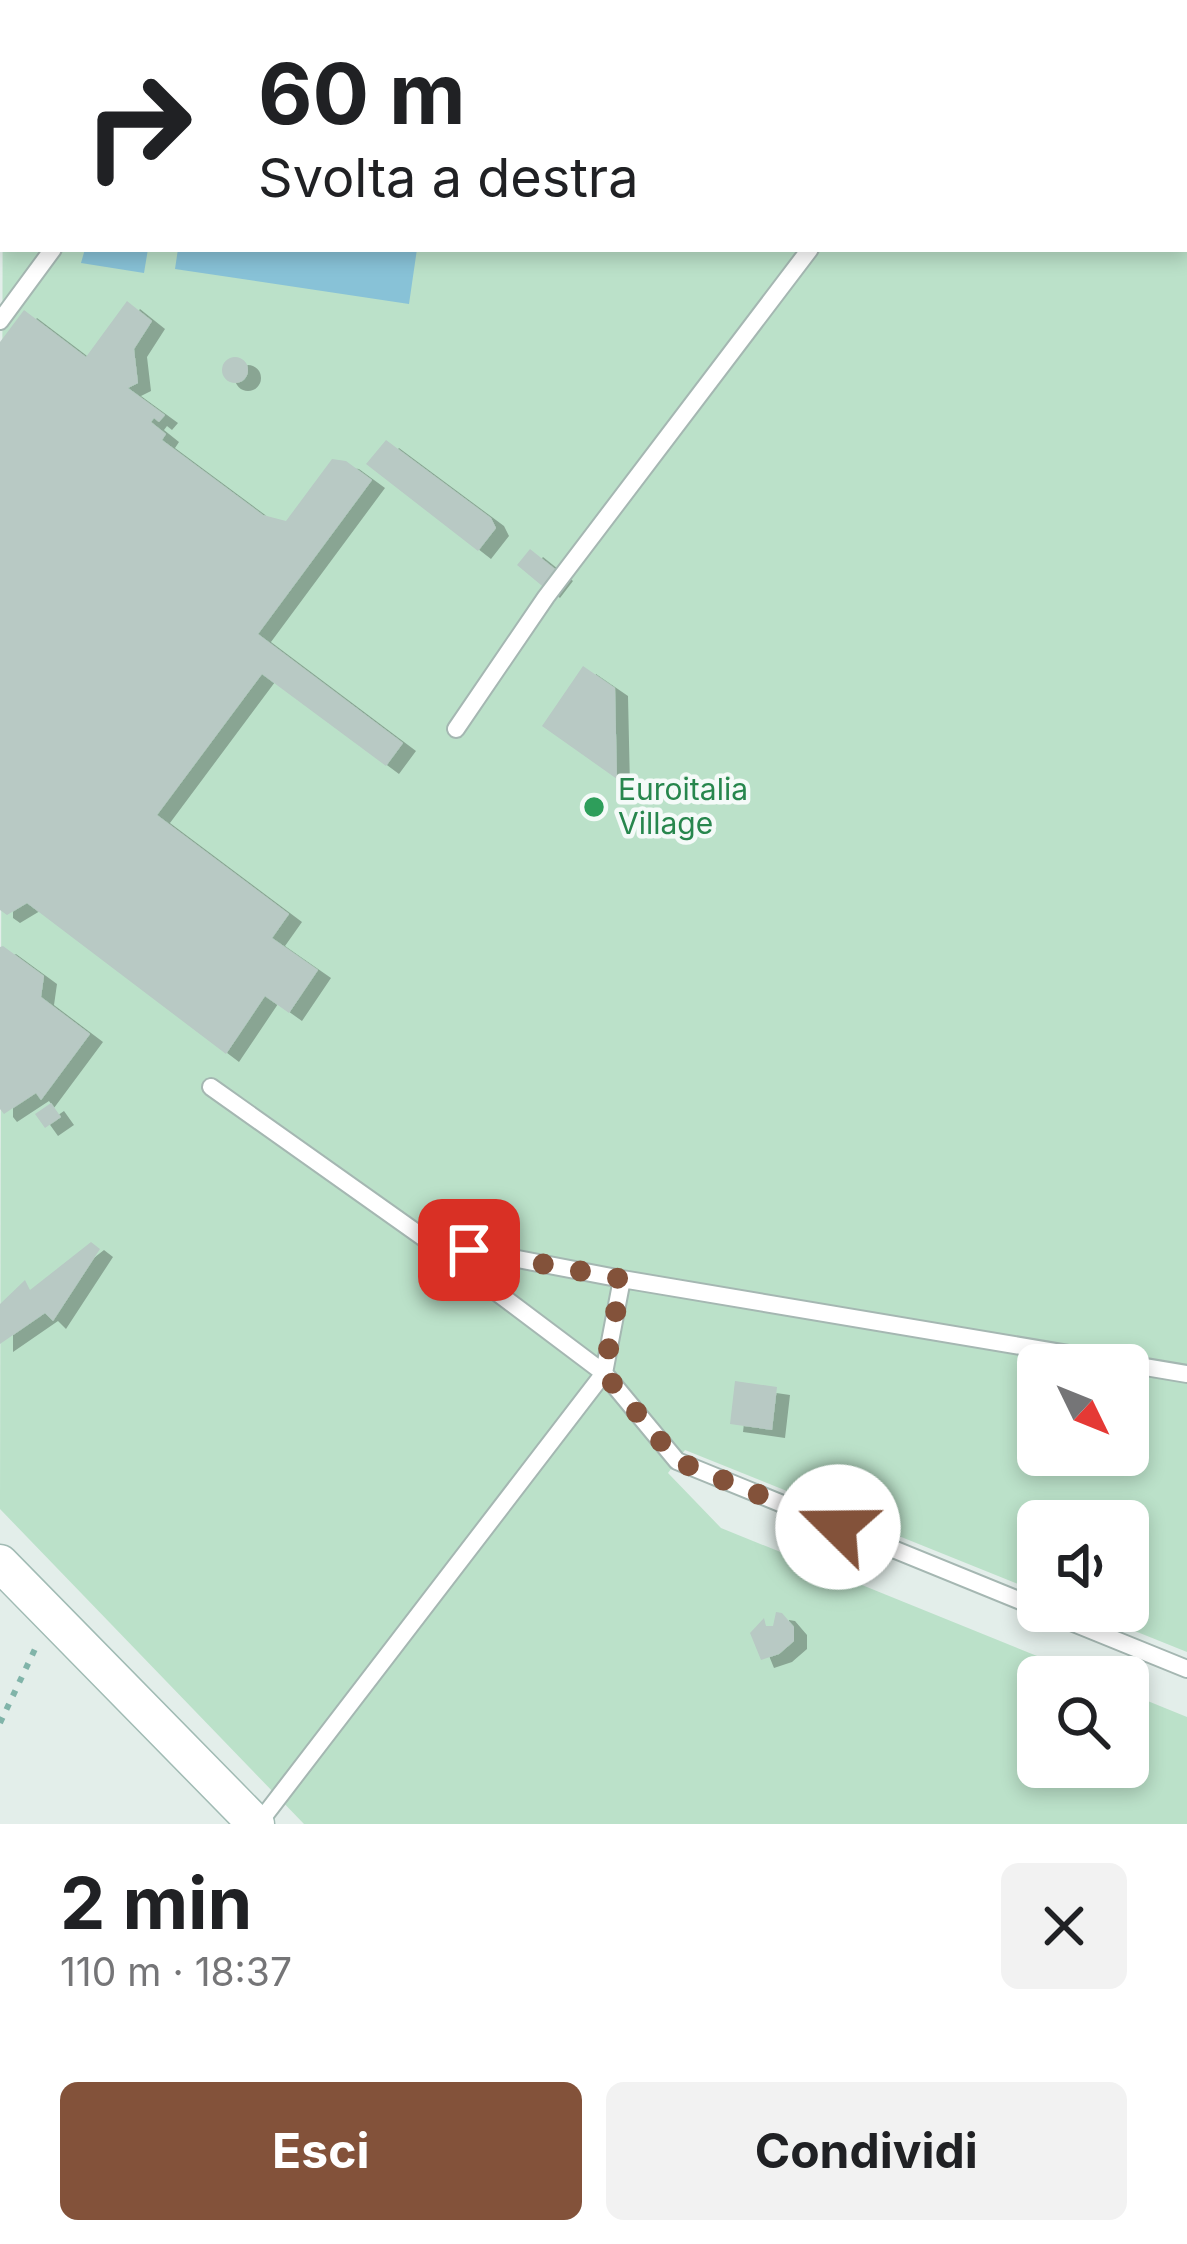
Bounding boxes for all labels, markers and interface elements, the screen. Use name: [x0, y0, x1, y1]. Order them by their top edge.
text: 60 m: [258, 43, 466, 144]
icon: right: [60, 48, 216, 204]
text: Svolta a destra: [258, 145, 639, 210]
place label: Euroitalia Village: [618, 771, 748, 841]
marker: Euroitalia Village: [581, 794, 607, 820]
pin: [418, 1199, 520, 1301]
icon: arrive: [436, 1217, 502, 1283]
north arrow: [1017, 1344, 1149, 1476]
map controls: [1017, 1344, 1149, 1788]
position arrow: [775, 1464, 901, 1590]
button: sound: [1017, 1500, 1149, 1632]
button: search: [1017, 1656, 1149, 1788]
text: 2 min: [60, 1859, 252, 1946]
button: close: [1001, 1863, 1127, 1989]
text: 110 m · 18:37: [60, 1948, 292, 1995]
button: Esci: [60, 2082, 582, 2220]
button: Condividi: [606, 2082, 1127, 2220]

